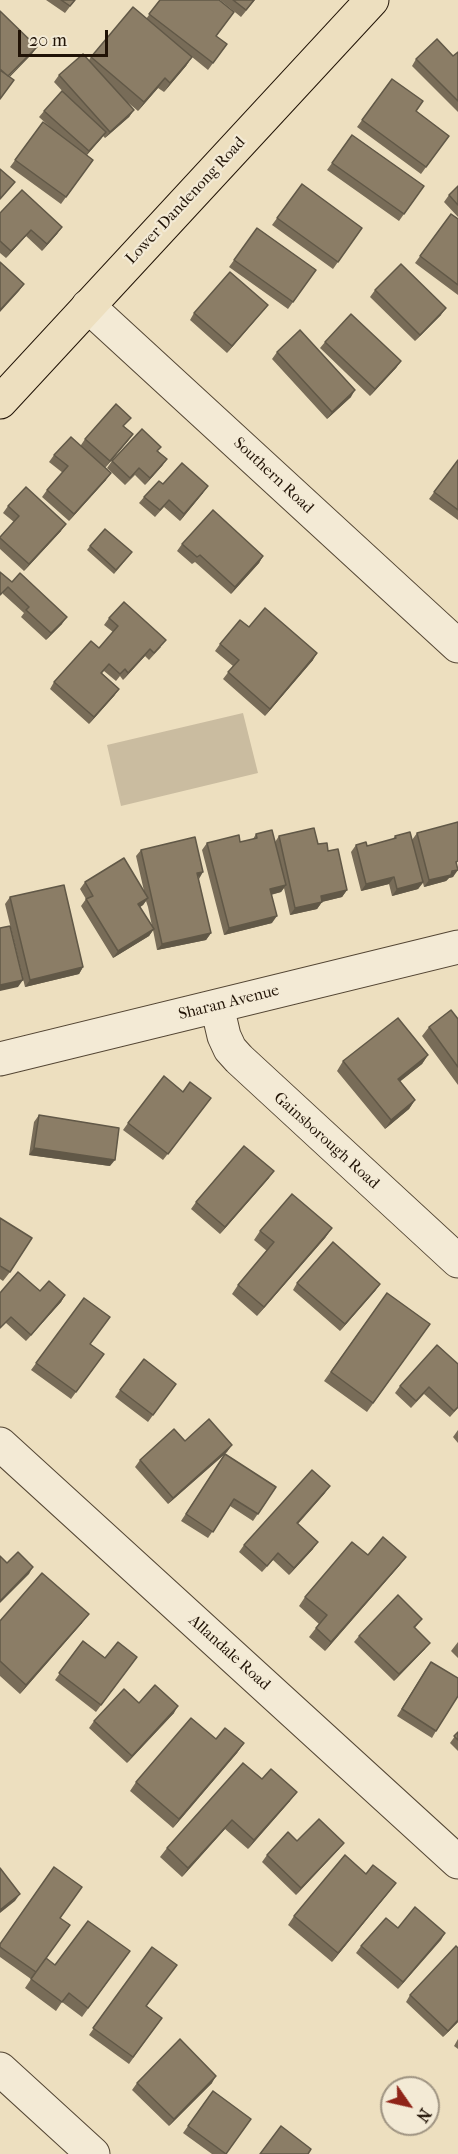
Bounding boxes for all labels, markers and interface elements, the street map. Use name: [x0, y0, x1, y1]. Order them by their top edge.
scale bar: [21, 18, 111, 56]
text: 20 m: [29, 30, 67, 51]
street label: Lower Dandenong Road: [122, 133, 250, 269]
street label: Southern Road: [229, 434, 317, 518]
street label: Sharan Avenue: [177, 981, 281, 1025]
street label: Gainsborough Road: [269, 1089, 383, 1193]
street label: Allandale Road: [184, 1611, 274, 1695]
north arrow: [380, 2076, 440, 2136]
text: N: [412, 2105, 435, 2126]

